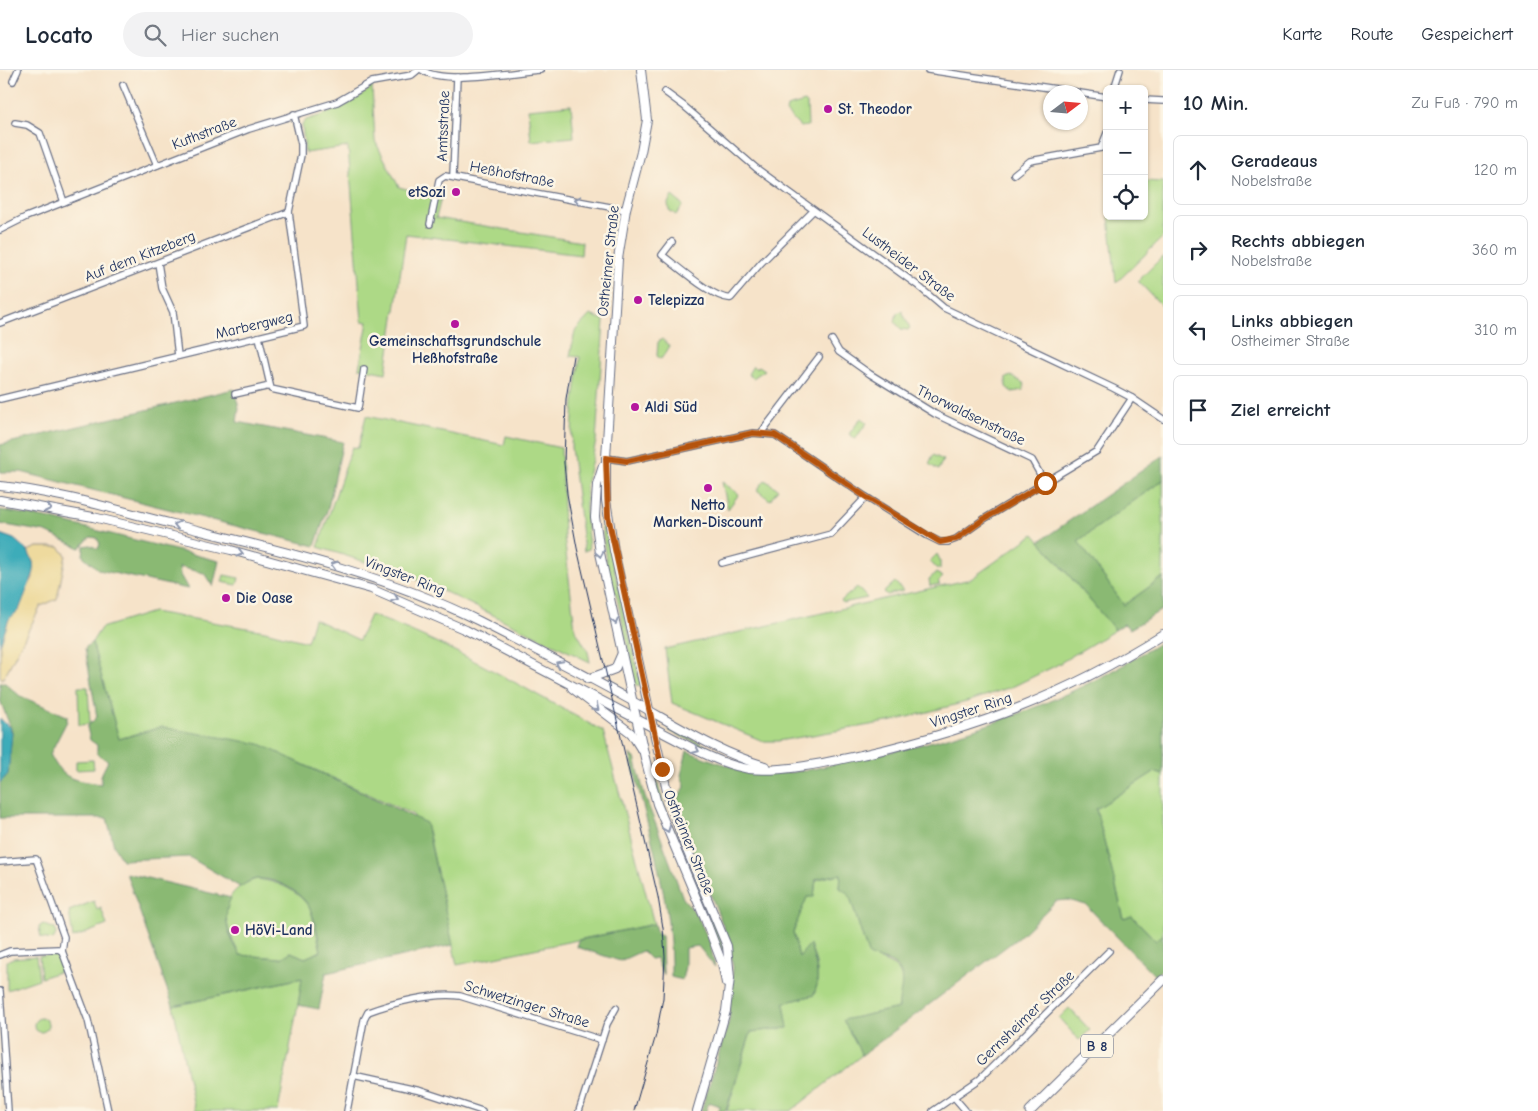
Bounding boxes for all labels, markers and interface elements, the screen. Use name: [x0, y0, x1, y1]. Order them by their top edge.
search box: [123, 12, 473, 57]
text: Locato: [25, 21, 93, 49]
icon: search: [141, 21, 169, 49]
text: Hier suchen: [181, 24, 279, 46]
text: Karte: [1282, 24, 1322, 45]
text: Route: [1350, 24, 1393, 45]
text: Gespeichert: [1421, 24, 1513, 45]
north arrow: [1043, 85, 1088, 130]
map controls: [1103, 85, 1148, 220]
button: +: [1103, 85, 1148, 130]
street label: Amtsstraße: [433, 90, 453, 162]
text: 10 Min.: [1183, 91, 1248, 115]
text: Zu Fuß · 790 m: [1412, 94, 1518, 112]
place label: St. Theodor: [838, 100, 912, 118]
marker: St. Theodor: [822, 103, 834, 115]
street label: Kuthstraße: [169, 112, 239, 154]
button: −: [1103, 130, 1148, 175]
text: Geradeaus: [1231, 150, 1317, 172]
icon: ahead: [1184, 156, 1212, 184]
street label: Heßhofstraße: [468, 157, 556, 191]
text: 120 m: [1474, 161, 1517, 179]
text: Nobelstraße: [1231, 172, 1312, 190]
button: locate: [1103, 175, 1148, 220]
place label: etSozi: [408, 183, 446, 201]
marker: etSozi: [450, 186, 462, 198]
one-way arrow: [574, 195, 582, 206]
street label: Ostheimer Straße: [593, 204, 623, 317]
street label: Lustheider Straße: [859, 223, 960, 305]
street label: Auf dem Kitzeberg: [82, 227, 198, 285]
text: Rechts abbiegen: [1231, 230, 1365, 252]
icon: right: [1184, 236, 1212, 264]
text: 360 m: [1472, 241, 1517, 259]
text: Nobelstraße: [1231, 252, 1312, 270]
place label: Telepizza: [648, 291, 705, 309]
marker: Telepizza: [632, 294, 644, 306]
street label: Marbergweg: [213, 307, 295, 343]
text: Links abbiegen: [1231, 310, 1353, 332]
icon: left: [1184, 316, 1212, 344]
marker: Gemeinschaftsgrundschule Heßhofstraße: [449, 318, 461, 330]
text: 310 m: [1474, 321, 1517, 339]
place label: Gemeinschaftsgrundschule Heßhofstraße: [369, 332, 541, 367]
text: Ostheimer Straße: [1231, 332, 1350, 350]
street label: Thorwaldsenstraße: [914, 381, 1029, 449]
icon: arrive: [1184, 396, 1212, 424]
place label: Aldi Süd: [645, 398, 697, 416]
text: Ziel erreicht: [1231, 399, 1330, 421]
marker: Aldi Süd: [629, 401, 641, 413]
route start: [1034, 472, 1057, 495]
marker: Netto Marken-Discount: [702, 482, 714, 494]
place label: Netto Marken-Discount: [653, 496, 764, 531]
one-way arrow: [44, 502, 53, 513]
one-way arrow: [172, 520, 181, 531]
one-way arrow: [236, 547, 245, 558]
one-way arrow: [595, 550, 605, 559]
street label: Vingster Ring: [362, 552, 448, 600]
one-way arrow: [331, 561, 339, 571]
place label: Die Oase: [236, 589, 293, 607]
marker: Die Oase: [220, 592, 232, 604]
one-way arrow: [390, 592, 399, 603]
one-way arrow: [609, 616, 620, 625]
one-way arrow: [556, 660, 565, 670]
street label: Vingster Ring: [928, 688, 1014, 732]
one-way arrow: [591, 702, 600, 711]
one-way arrow: [691, 744, 700, 754]
route end: [651, 758, 674, 781]
street label: Ostheimer Straße: [660, 787, 718, 897]
one-way arrow: [661, 824, 671, 832]
place label: HöVi-Land: [245, 921, 313, 939]
marker: HöVi-Land: [229, 924, 241, 936]
street label: Gernsheimer Straße: [972, 966, 1078, 1070]
street label: Schwetzinger Straße: [462, 976, 592, 1032]
road number: B 8: [1081, 1034, 1113, 1058]

